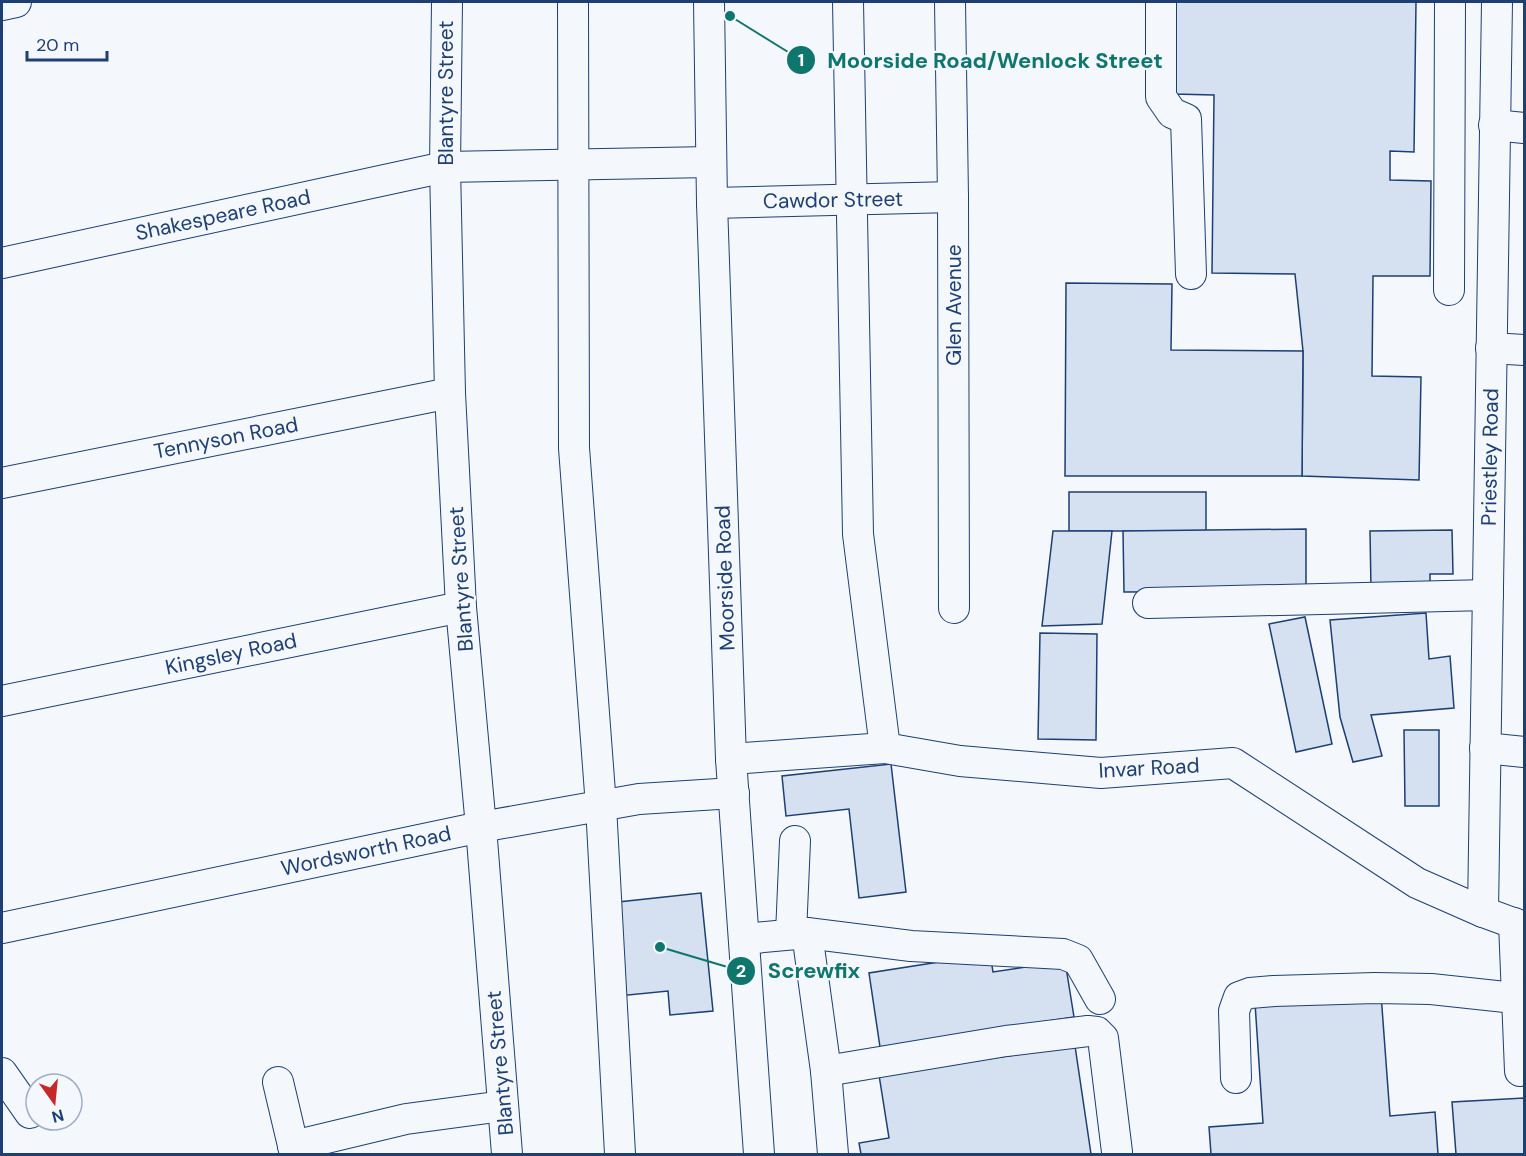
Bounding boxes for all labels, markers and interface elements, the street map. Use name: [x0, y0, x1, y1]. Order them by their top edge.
street label: Blantyre Street: [432, 20, 460, 166]
scale bar: [27, 24, 106, 62]
text: 20 m: [36, 33, 79, 57]
callout: Moorside Road/Wenlock Street: [786, 40, 1175, 80]
text: Moorside Road/Wenlock Street: [827, 46, 1163, 75]
text: 1: [798, 48, 804, 72]
street label: Shakespeare Road: [133, 183, 313, 247]
street label: Cawdor Street: [763, 185, 903, 215]
street label: Glen Avenue: [940, 244, 968, 366]
street label: Priestley Road: [1475, 388, 1505, 526]
street label: Tennyson Road: [152, 410, 300, 466]
street label: Moorside Road: [708, 505, 742, 651]
street label: Blantyre Street: [442, 506, 480, 652]
street label: Kingsley Road: [163, 626, 299, 682]
street label: Invar Road: [1098, 751, 1200, 785]
street label: Wordsworth Road: [278, 819, 454, 883]
callout: Screwfix: [726, 951, 872, 991]
text: Screwfix: [768, 956, 861, 985]
text: 2: [736, 959, 746, 983]
street label: Blantyre Street: [480, 989, 520, 1137]
north arrow: [24, 1072, 84, 1132]
text: N: [49, 1104, 66, 1128]

